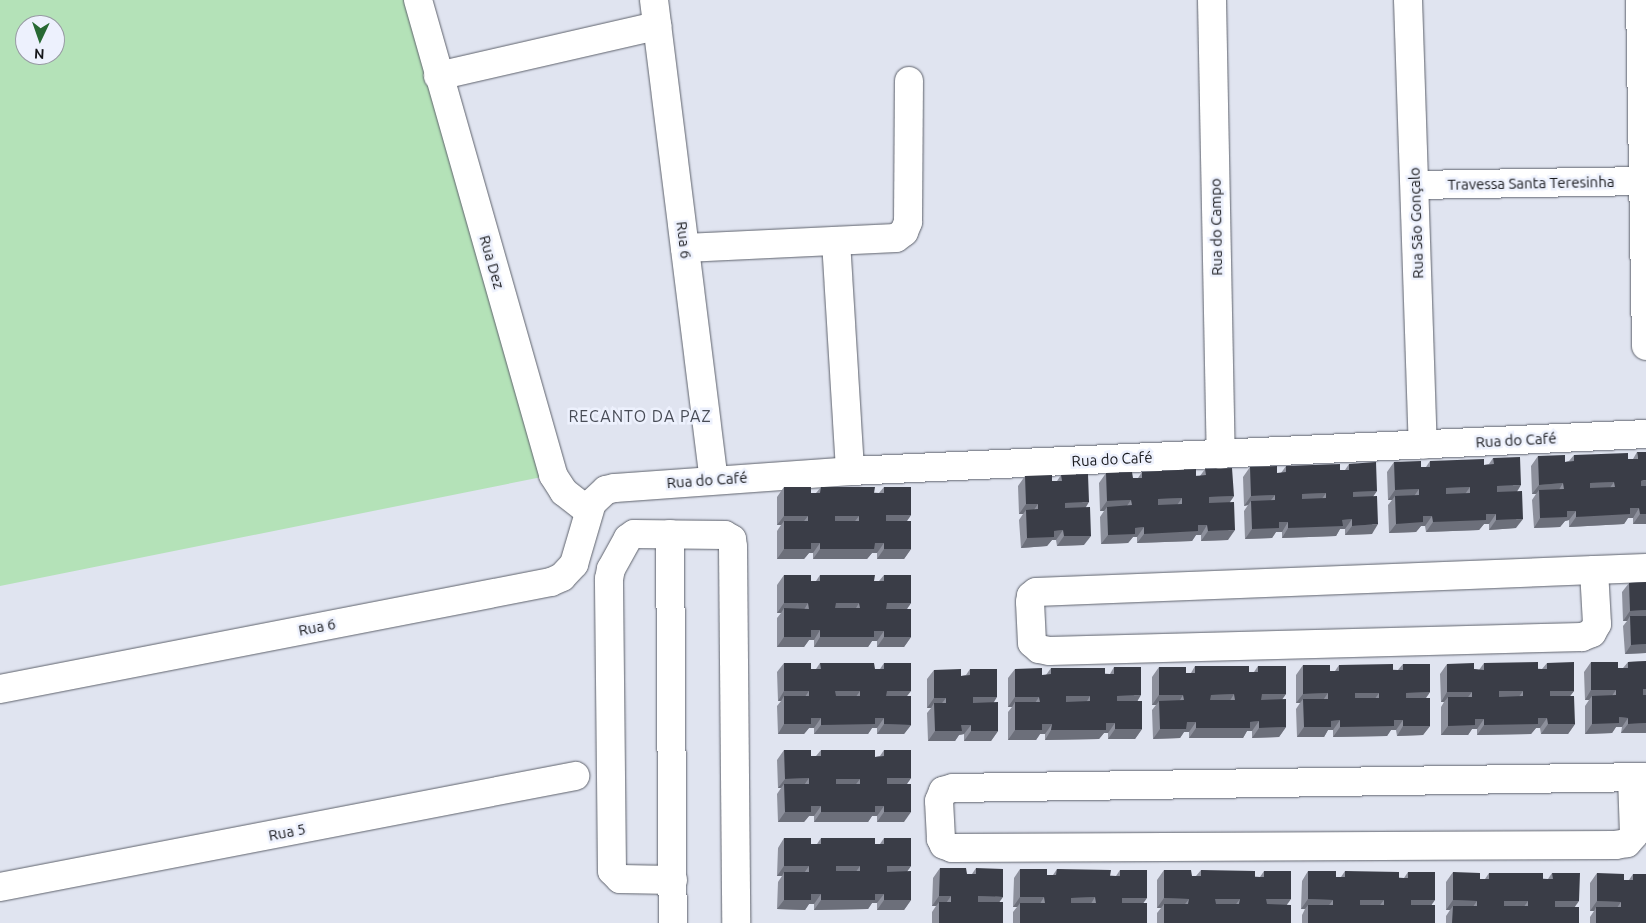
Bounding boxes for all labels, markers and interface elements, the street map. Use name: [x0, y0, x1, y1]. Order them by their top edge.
north arrow: [15, 15, 65, 65]
text: N: [34, 46, 45, 62]
street label: Rua São Gonçalo: [1405, 167, 1427, 279]
street label: Travessa Santa Teresinha: [1447, 173, 1615, 193]
street label: Rua do Campo: [1206, 178, 1226, 276]
street label: Rua 6: [673, 220, 695, 260]
street label: Rua Dez: [476, 233, 508, 291]
district label: RECANTO DA PAZ: [567, 406, 713, 426]
street label: Rua do Café: [1475, 429, 1557, 451]
street label: Rua do Café: [1071, 448, 1153, 470]
street label: Rua do Café: [666, 468, 748, 492]
street label: Rua 6: [297, 615, 337, 639]
street label: Rua 5: [267, 820, 307, 844]

